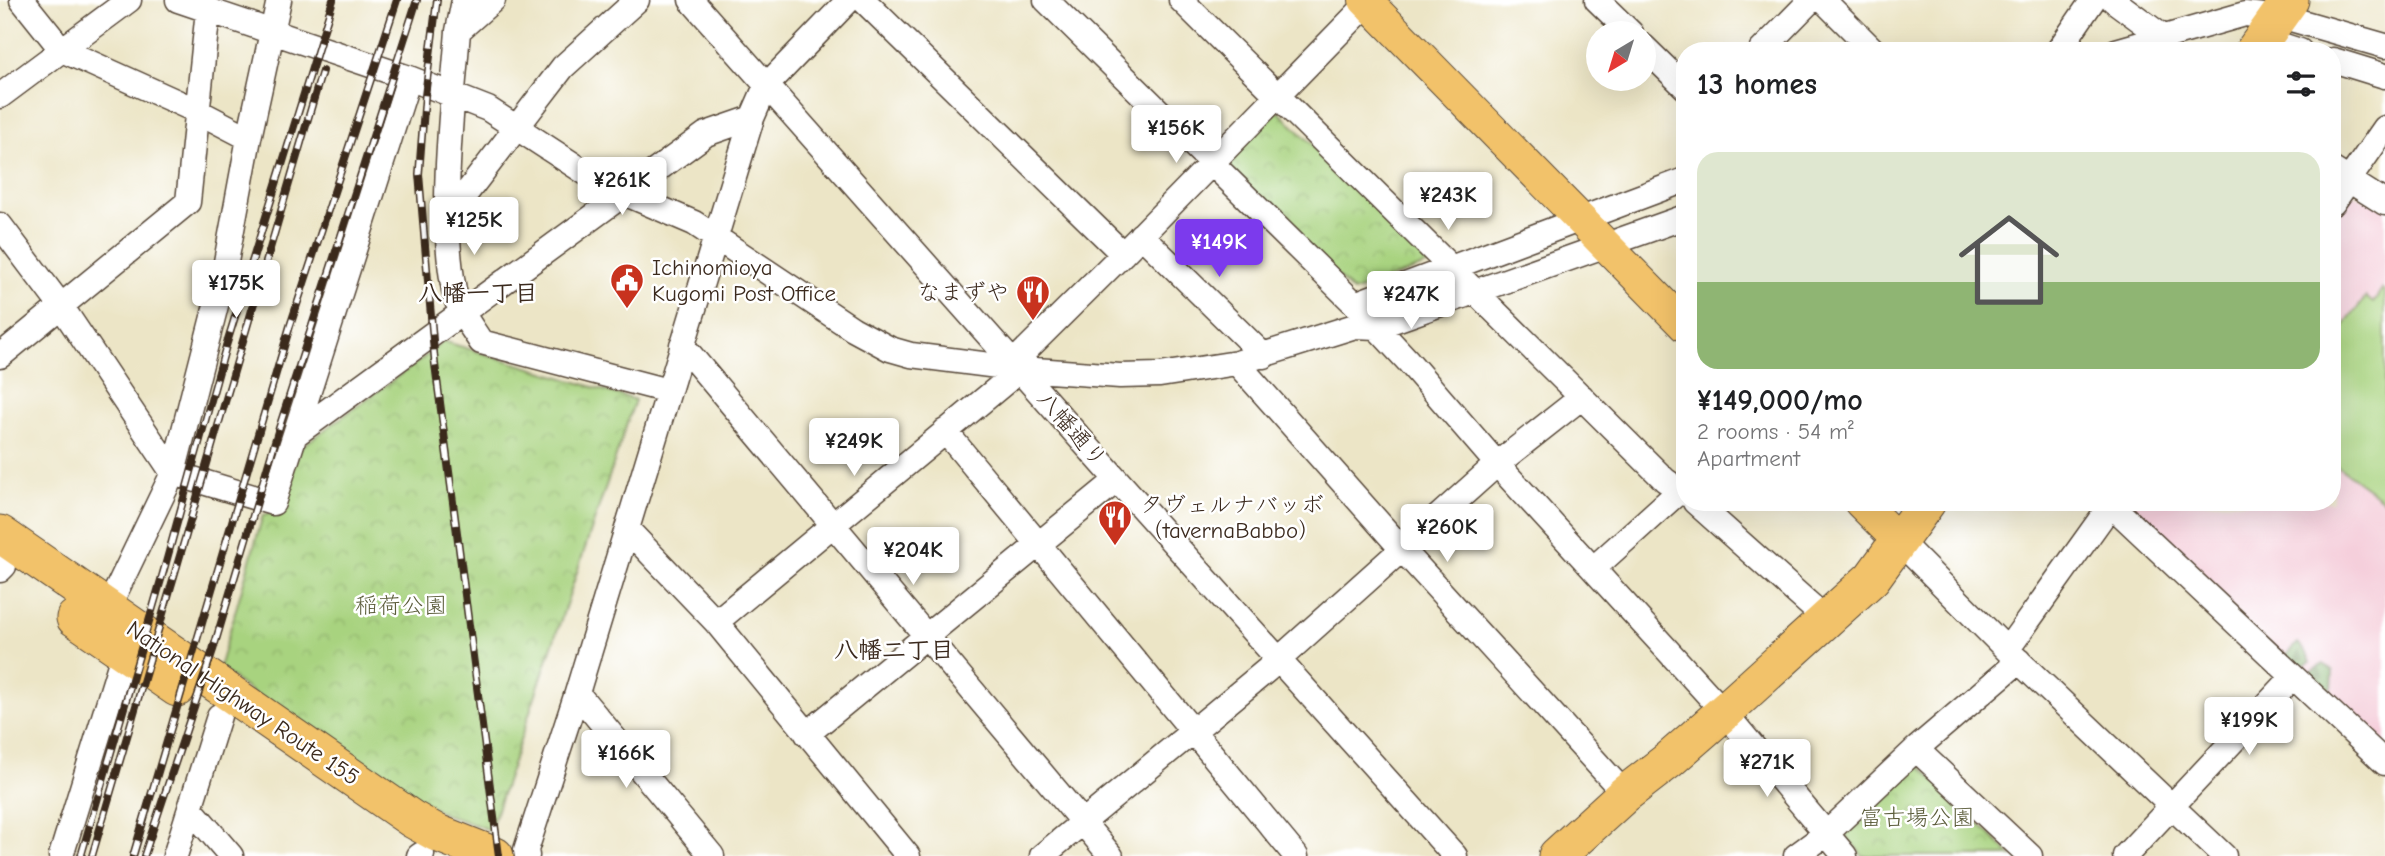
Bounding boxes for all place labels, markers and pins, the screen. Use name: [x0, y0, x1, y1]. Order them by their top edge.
pin: ¥156K: [1127, 106, 1225, 165]
pin: ¥261K: [573, 158, 671, 217]
pin: ¥243K: [1399, 173, 1497, 232]
pin: ¥125K: [425, 198, 523, 257]
pin: ¥149K: [1170, 219, 1268, 279]
place label: Ichinomioya Kugomi Post Office: [652, 254, 836, 307]
pin: ¥175K: [187, 260, 285, 320]
public building icon: Ichinomioya Kugomi Post Office: [608, 261, 646, 310]
pin: ¥247K: [1362, 272, 1460, 331]
restaurant icon: なまずや: [1014, 273, 1052, 322]
place label: なまずや: [917, 279, 1009, 306]
pin: ¥249K: [805, 419, 903, 478]
place label: タヴェルナバッボ （tavernaBabbo）: [1140, 491, 1324, 544]
restaurant icon: タヴェルナバッボ （tavernaBabbo）: [1096, 498, 1134, 547]
pin: ¥260K: [1398, 504, 1496, 564]
pin: ¥204K: [864, 528, 962, 587]
pin: ¥199K: [2200, 698, 2298, 757]
pin: ¥166K: [577, 730, 675, 790]
pin: ¥271K: [1718, 740, 1816, 799]

